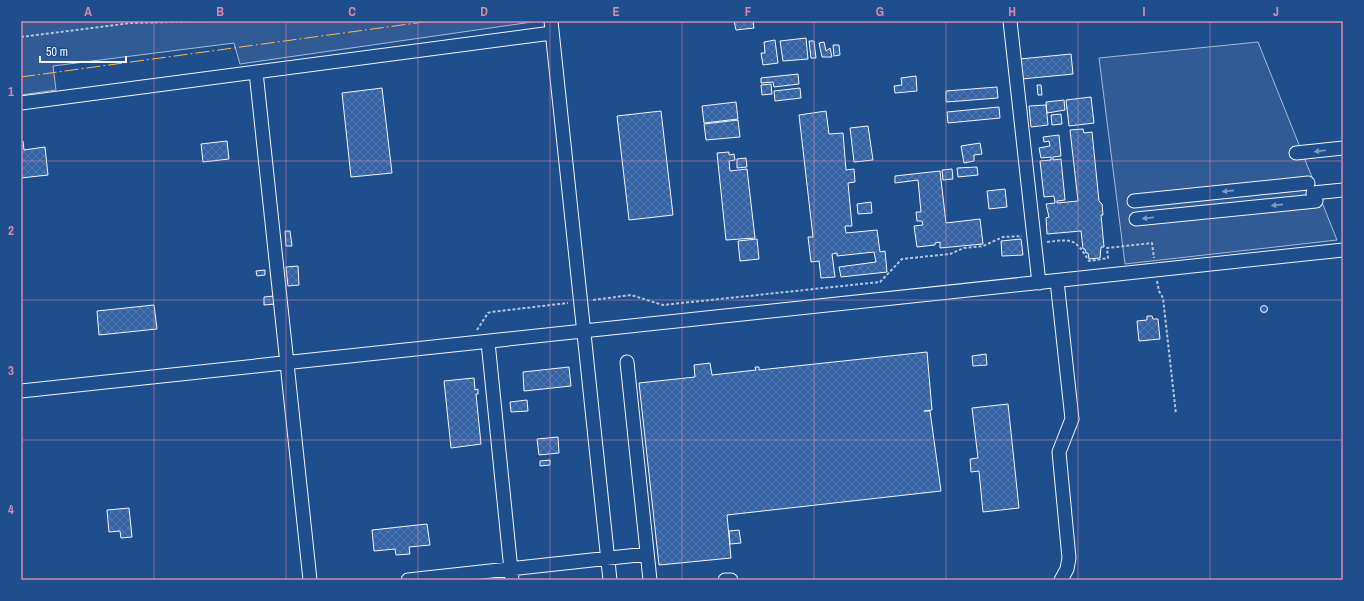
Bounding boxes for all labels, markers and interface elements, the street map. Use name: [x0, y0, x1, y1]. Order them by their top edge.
text: A: [84, 3, 92, 20]
text: B: [216, 3, 224, 20]
text: C: [348, 3, 356, 20]
text: D: [480, 3, 488, 20]
text: E: [612, 3, 620, 20]
text: F: [745, 3, 752, 20]
text: G: [876, 3, 884, 20]
text: H: [1008, 3, 1016, 20]
text: I: [1143, 3, 1146, 20]
text: J: [1273, 3, 1279, 20]
scale bar: [40, 38, 126, 64]
text: 50 m: [46, 44, 68, 60]
text: 1: [8, 83, 14, 100]
one-way arrow: [1314, 148, 1326, 154]
one-way arrow: [1222, 188, 1234, 194]
one-way arrow: [1271, 201, 1283, 208]
one-way arrow: [1142, 214, 1154, 221]
text: 2: [8, 222, 14, 239]
text: 3: [8, 362, 14, 379]
text: 4: [8, 501, 14, 518]

